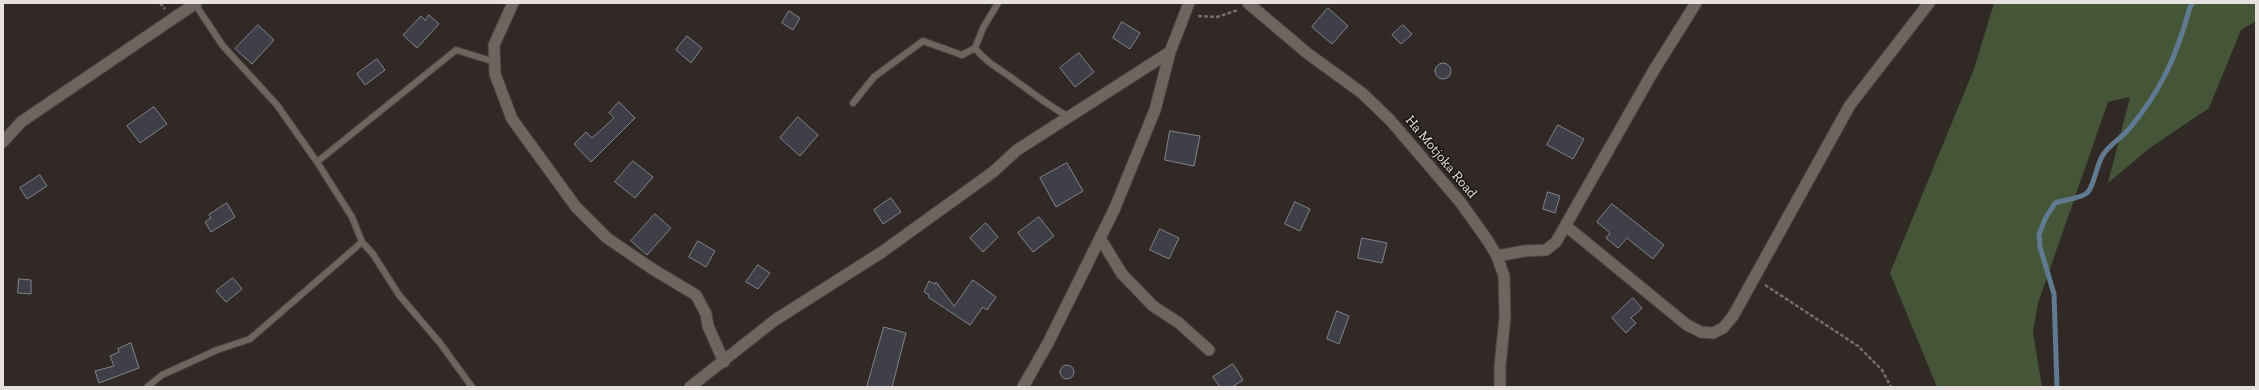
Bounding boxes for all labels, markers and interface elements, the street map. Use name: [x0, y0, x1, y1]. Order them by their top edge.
street label: Ha Motjoka Road: [1402, 112, 1480, 202]

